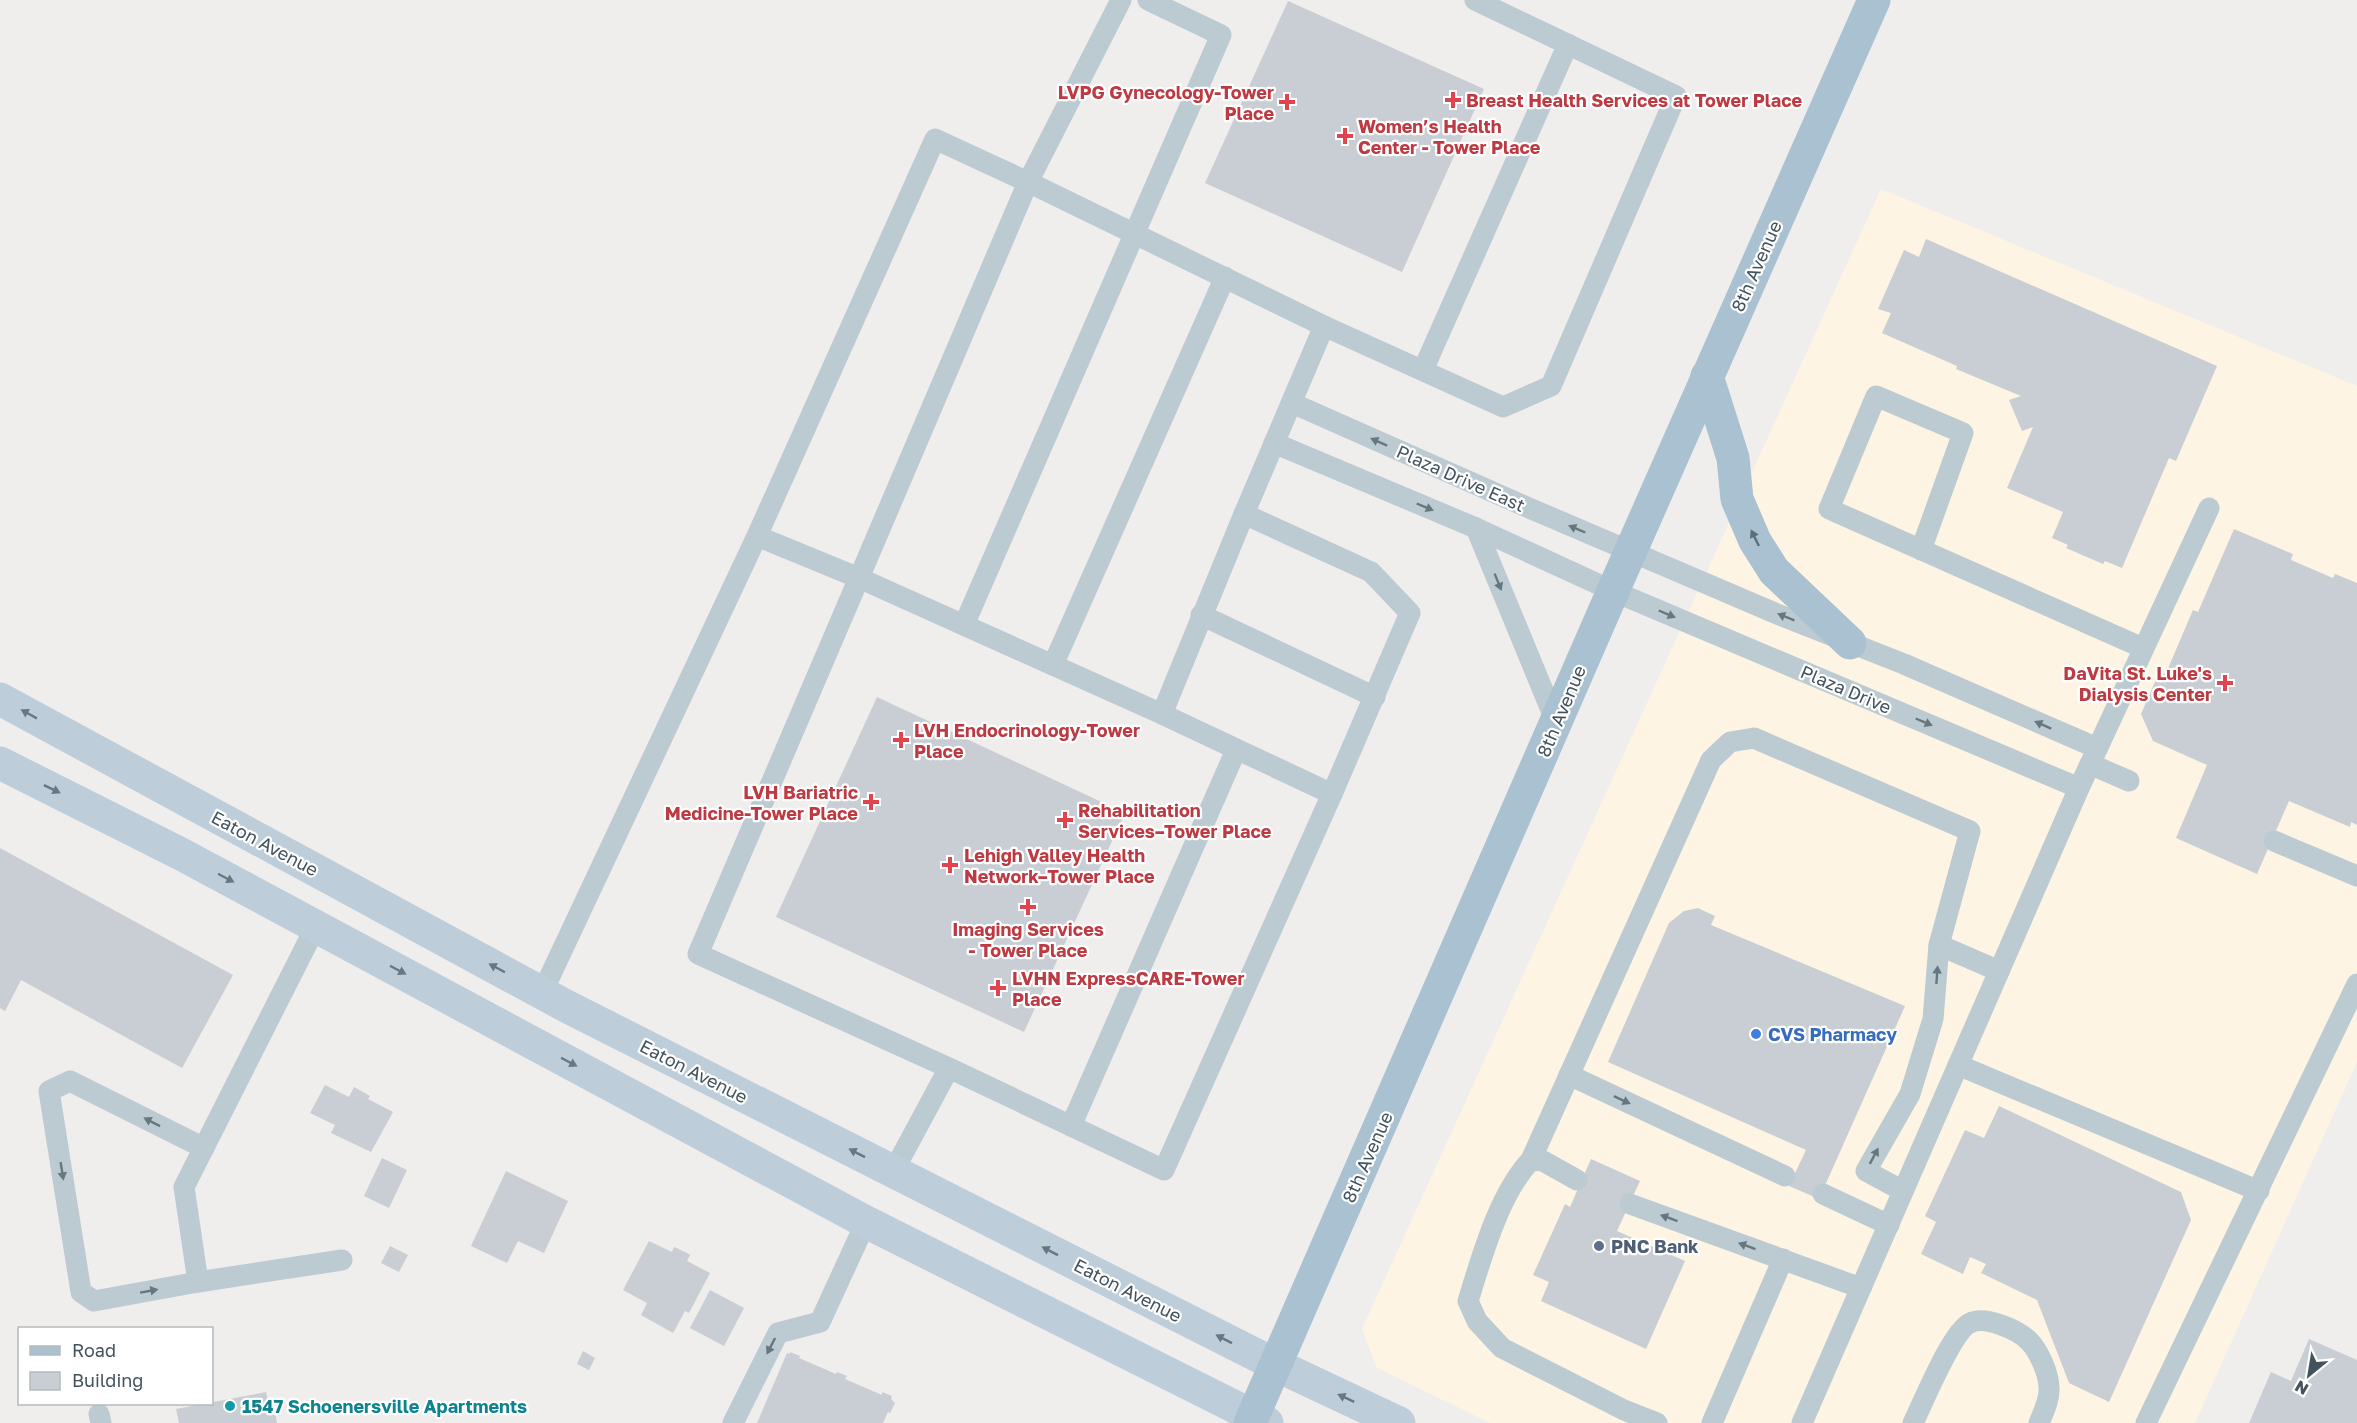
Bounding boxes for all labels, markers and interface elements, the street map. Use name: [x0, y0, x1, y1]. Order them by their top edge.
place label: LVPG Gynecology-Tower Place: [1058, 81, 1274, 124]
place label: Breast Health Services at Tower Place: [1466, 89, 1803, 111]
marker: Breast Health Services at Tower Place: [1444, 91, 1462, 109]
marker: LVPG Gynecology-Tower Place: [1278, 93, 1296, 111]
place label: Women’s Health Center - Tower Place: [1358, 115, 1541, 158]
marker: Women’s Health Center - Tower Place: [1336, 127, 1354, 145]
street label: 8th Avenue: [1726, 217, 1786, 315]
one-way arrow: [1371, 437, 1388, 446]
street label: Plaza Drive East: [1393, 440, 1529, 516]
one-way arrow: [1416, 502, 1433, 511]
one-way arrow: [1568, 524, 1586, 533]
one-way arrow: [1750, 530, 1759, 547]
one-way arrow: [1493, 574, 1503, 592]
one-way arrow: [1658, 609, 1676, 619]
one-way arrow: [1776, 612, 1794, 622]
street label: Plaza Drive: [1797, 660, 1895, 718]
street label: 8th Avenue: [1532, 662, 1590, 760]
place label: DaVita St. Luke's Dialysis Center: [2063, 662, 2212, 705]
marker: DaVita St. Luke's Dialysis Center: [2216, 674, 2234, 692]
one-way arrow: [20, 709, 37, 719]
one-way arrow: [1915, 717, 1933, 727]
place label: LVH Endocrinology-Tower Place: [914, 719, 1140, 762]
one-way arrow: [2034, 719, 2052, 729]
marker: LVH Endocrinology-Tower Place: [892, 731, 910, 749]
place label: LVH Bariatric Medicine-Tower Place: [665, 781, 858, 824]
one-way arrow: [44, 784, 61, 794]
marker: LVH Bariatric Medicine-Tower Place: [862, 793, 880, 811]
place label: Rehabilitation Services–Tower Place: [1078, 799, 1272, 842]
street label: Eaton Avenue: [208, 806, 322, 880]
marker: Rehabilitation Services–Tower Place: [1056, 811, 1074, 829]
place label: Lehigh Valley Health Network–Tower Place: [964, 844, 1155, 887]
marker: Lehigh Valley Health Network–Tower Place: [941, 856, 959, 874]
one-way arrow: [218, 873, 235, 883]
marker: Imaging Services - Tower Place: [1019, 898, 1037, 916]
place label: Imaging Services - Tower Place: [952, 918, 1104, 961]
one-way arrow: [488, 963, 505, 973]
one-way arrow: [389, 965, 406, 975]
one-way arrow: [1932, 965, 1941, 984]
place label: LVHN ExpressCARE-Tower Place: [1012, 967, 1245, 1010]
marker: LVHN ExpressCARE-Tower Place: [989, 979, 1007, 997]
place label: CVS Pharmacy: [1768, 1023, 1897, 1045]
marker: CVS Pharmacy: [1749, 1027, 1763, 1041]
street label: Eaton Avenue: [636, 1034, 752, 1108]
one-way arrow: [561, 1057, 578, 1067]
one-way arrow: [1613, 1095, 1631, 1105]
street label: 8th Avenue: [1337, 1108, 1397, 1206]
one-way arrow: [143, 1117, 160, 1127]
one-way arrow: [1869, 1148, 1879, 1165]
one-way arrow: [848, 1149, 866, 1159]
one-way arrow: [57, 1161, 66, 1180]
one-way arrow: [1660, 1213, 1678, 1223]
place label: PNC Bank: [1611, 1235, 1699, 1257]
marker: PNC Bank: [1592, 1239, 1606, 1253]
one-way arrow: [1738, 1241, 1756, 1251]
one-way arrow: [1041, 1246, 1058, 1256]
street label: Eaton Avenue: [1070, 1253, 1186, 1327]
one-way arrow: [140, 1286, 159, 1295]
legend: [18, 1327, 213, 1405]
one-way arrow: [1215, 1334, 1232, 1344]
one-way arrow: [767, 1337, 776, 1354]
text: Road: [72, 1339, 116, 1361]
north arrow: [2279, 1345, 2339, 1405]
text: Building: [72, 1369, 143, 1391]
text: N: [2291, 1376, 2312, 1400]
one-way arrow: [1338, 1394, 1355, 1403]
place label: 1547 Schoenersville Apartments: [242, 1395, 527, 1417]
marker: 1547 Schoenersville Apartments: [223, 1399, 237, 1413]

